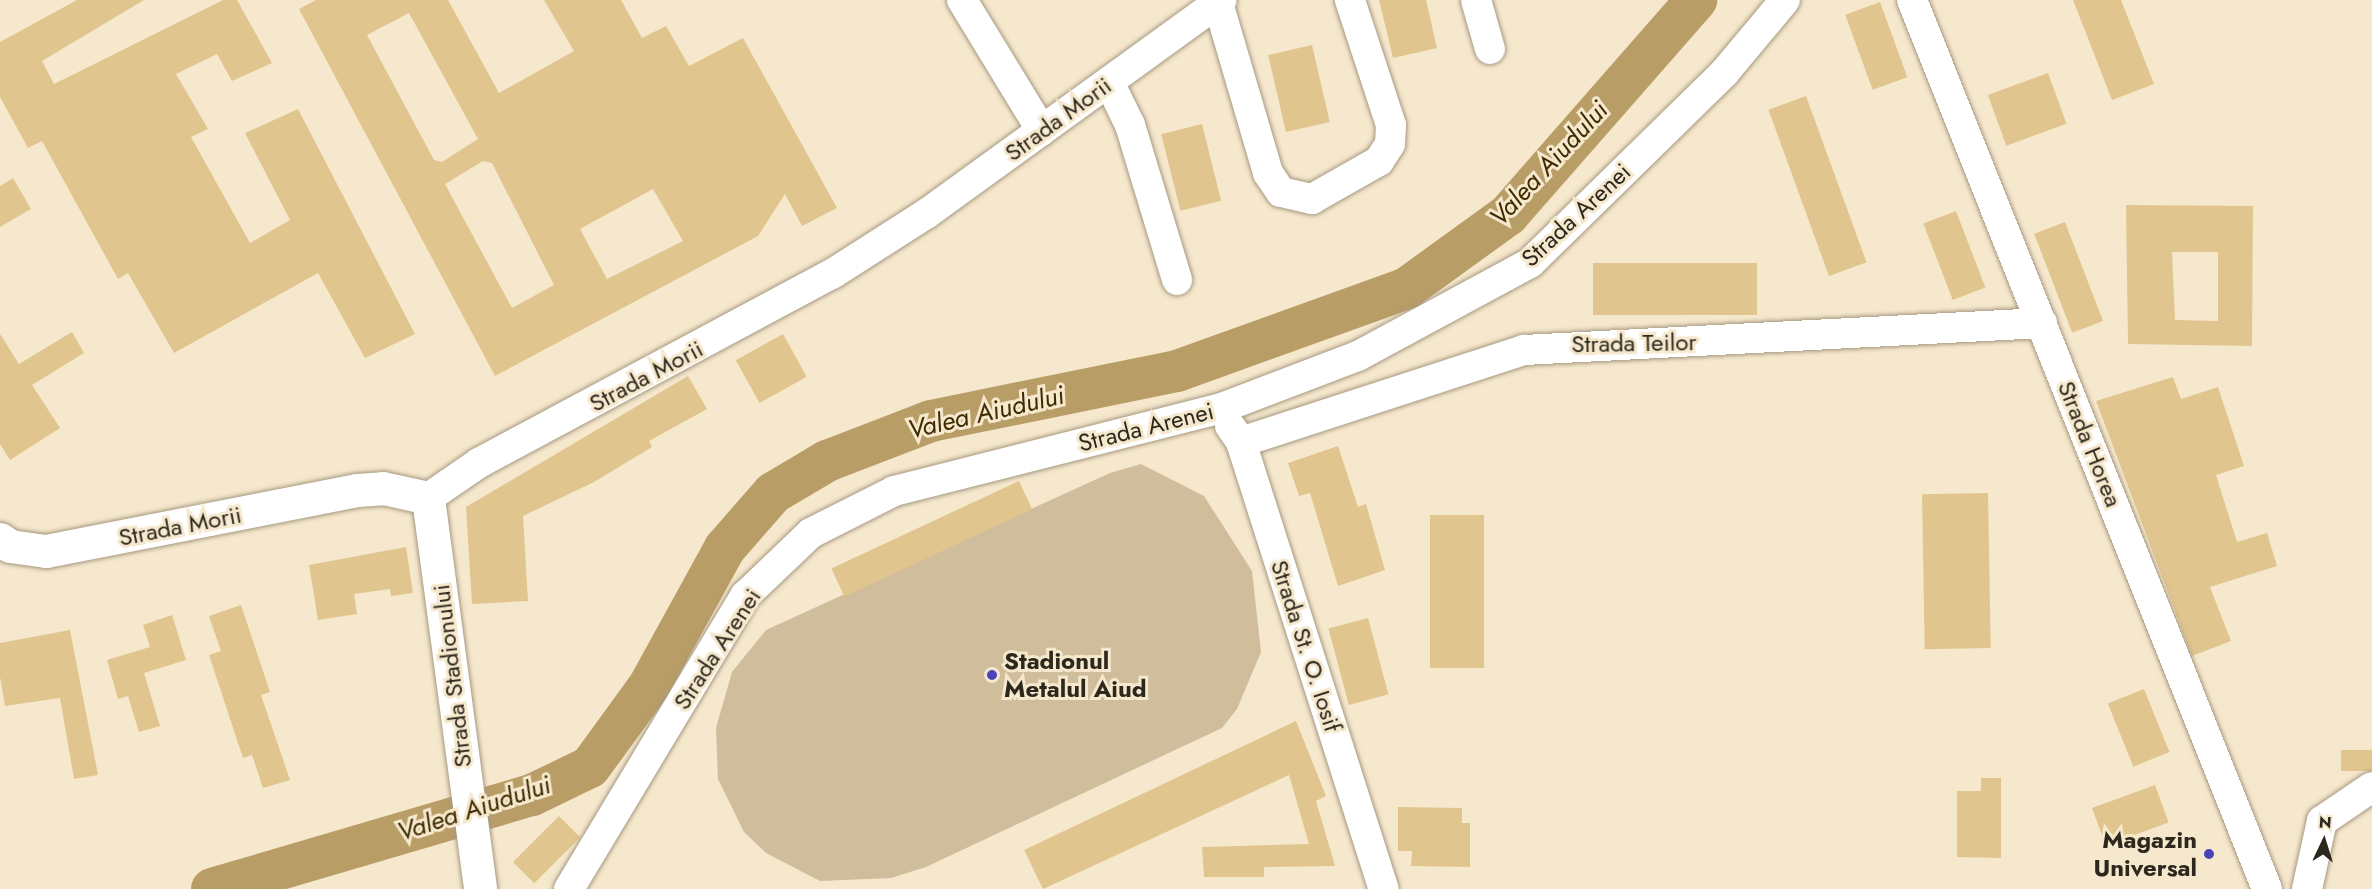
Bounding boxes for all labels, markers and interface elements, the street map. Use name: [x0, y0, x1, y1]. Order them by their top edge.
street label: Strada Morii: [999, 71, 1117, 167]
water label: Valea Aiudului: [1483, 95, 1615, 233]
street label: Strada Arenei: [1516, 157, 1636, 273]
street label: Strada Teilor: [1571, 328, 1697, 358]
street label: Strada Morii: [584, 334, 708, 418]
street label: Strada Horea: [2052, 377, 2128, 511]
water label: Valea Aiudului: [905, 380, 1067, 446]
street label: Strada Arenei: [1075, 396, 1217, 458]
street label: Strada Morii: [116, 500, 244, 552]
street label: Strada St. O. Iosif: [1265, 557, 1347, 735]
street label: Strada Stadionului: [426, 583, 478, 769]
street label: Strada Arenei: [667, 583, 767, 715]
place label: Stadionul Metalul Aiud: [1004, 647, 1147, 703]
marker: Stadionul Metalul Aiud: [985, 668, 999, 682]
water label: Valea Aiudului: [394, 770, 554, 848]
north arrow: [2294, 811, 2354, 871]
text: N: [2318, 811, 2332, 834]
place label: Magazin Universal: [2093, 826, 2197, 882]
marker: Magazin Universal: [2202, 847, 2216, 861]

